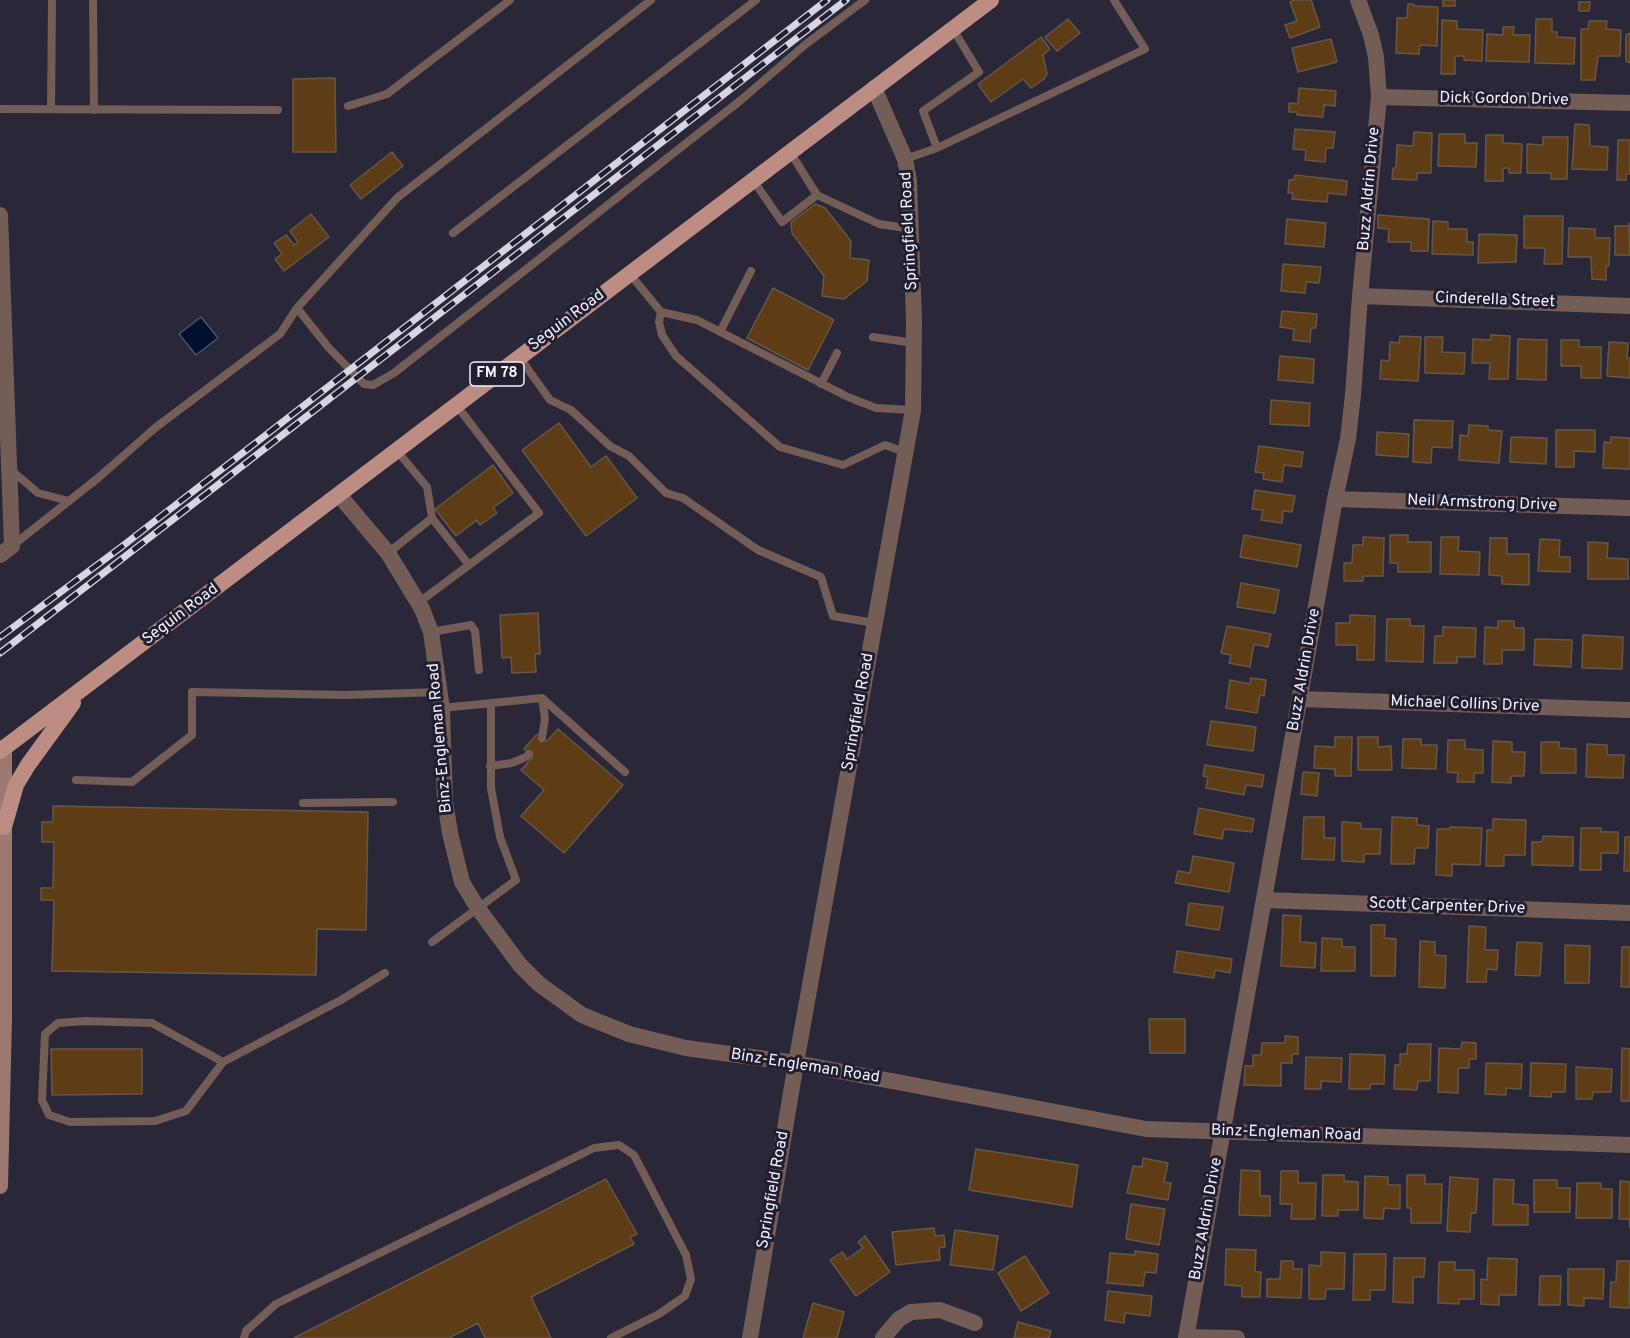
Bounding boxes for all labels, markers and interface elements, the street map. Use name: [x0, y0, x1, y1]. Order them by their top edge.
street label: Dick Gordon Drive: [1439, 89, 1569, 111]
street label: Buzz Aldrin Drive: [1355, 126, 1385, 252]
street label: Springfield Road: [897, 171, 923, 291]
street label: Seguin Road: [525, 286, 609, 356]
street label: Cinderella Street: [1434, 289, 1556, 313]
road number: FM 78: [470, 362, 524, 386]
street label: Neil Armstrong Drive: [1407, 492, 1557, 516]
street label: Seguin Road: [139, 580, 223, 650]
street label: Buzz Aldrin Drive: [1285, 607, 1325, 733]
street label: Springfield Road: [839, 652, 879, 772]
street label: Binz-Engleman Road: [425, 662, 457, 814]
street label: Michael Collins Drive: [1390, 693, 1540, 717]
street label: Scott Carpenter Drive: [1369, 895, 1525, 919]
street label: Binz-Engleman Road: [729, 1046, 881, 1088]
street label: Binz-Engleman Road: [1210, 1122, 1362, 1146]
street label: Springfield Road: [754, 1130, 794, 1250]
street label: Buzz Aldrin Drive: [1187, 1156, 1227, 1282]

